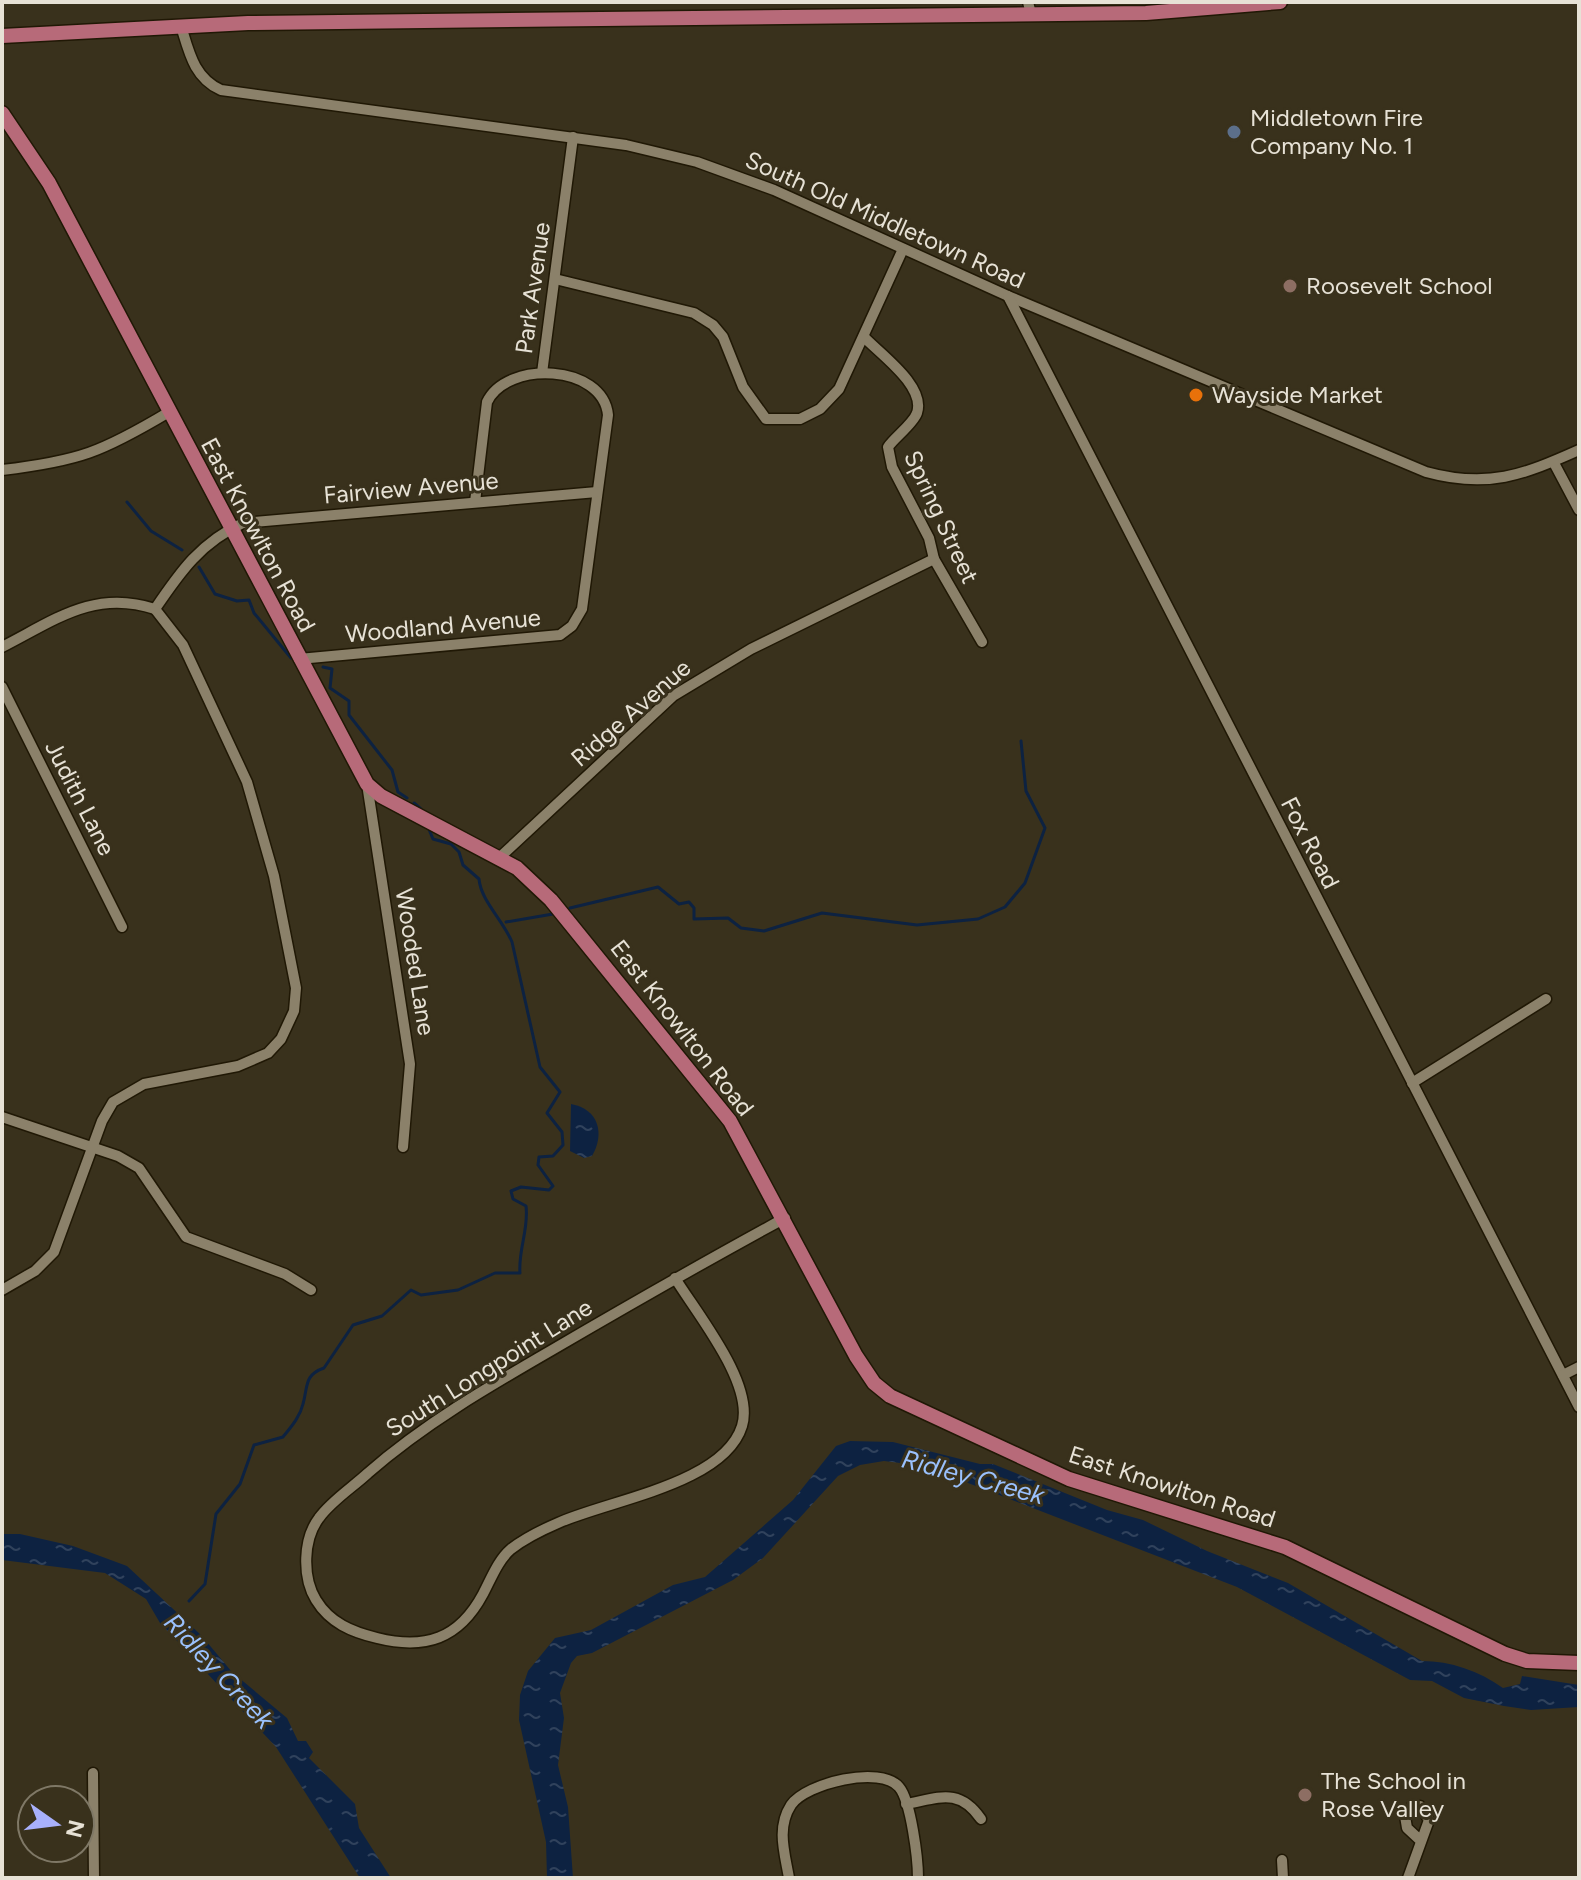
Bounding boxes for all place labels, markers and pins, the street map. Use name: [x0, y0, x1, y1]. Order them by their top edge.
place label: Middletown Fire Company No. 1: [1250, 103, 1423, 160]
marker: Middletown Fire Company No. 1: [1225, 123, 1243, 141]
place label: Roosevelt School: [1306, 271, 1493, 300]
marker: Roosevelt School: [1281, 277, 1299, 295]
place label: Wayside Market: [1212, 380, 1383, 409]
marker: Wayside Market: [1187, 386, 1205, 404]
place label: The School in Rose Valley: [1321, 1766, 1466, 1823]
marker: The School in Rose Valley: [1296, 1786, 1314, 1804]

